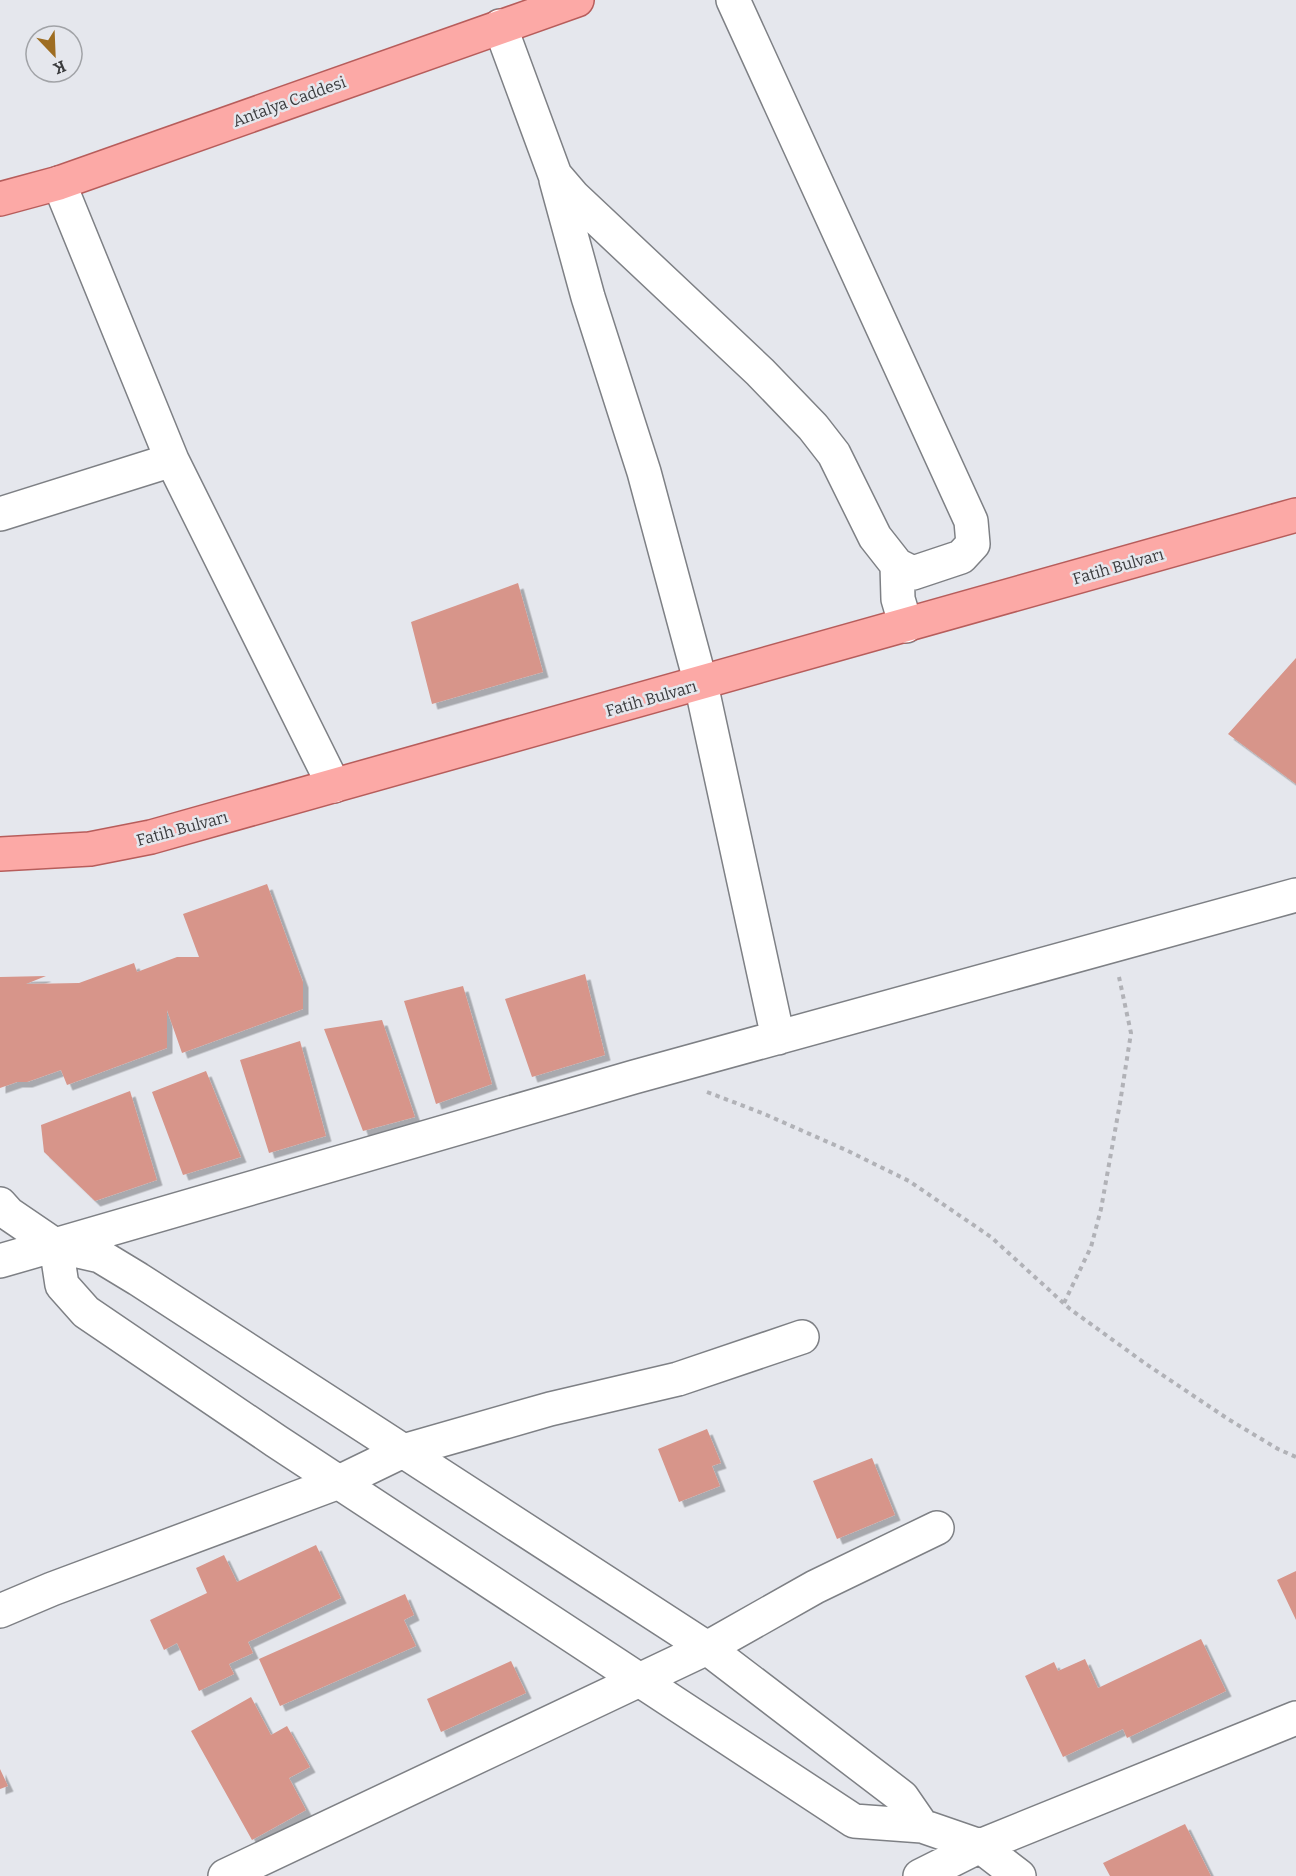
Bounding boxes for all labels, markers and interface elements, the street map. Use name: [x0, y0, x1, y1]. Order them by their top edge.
north arrow: [24, 24, 84, 84]
text: K: [50, 56, 69, 79]
street label: Antalya Caddesi: [230, 72, 348, 131]
street label: Fatih Bulvarı: [1070, 544, 1166, 589]
street label: Fatih Bulvarı: [603, 676, 699, 721]
street label: Fatih Bulvarı: [134, 807, 230, 850]

